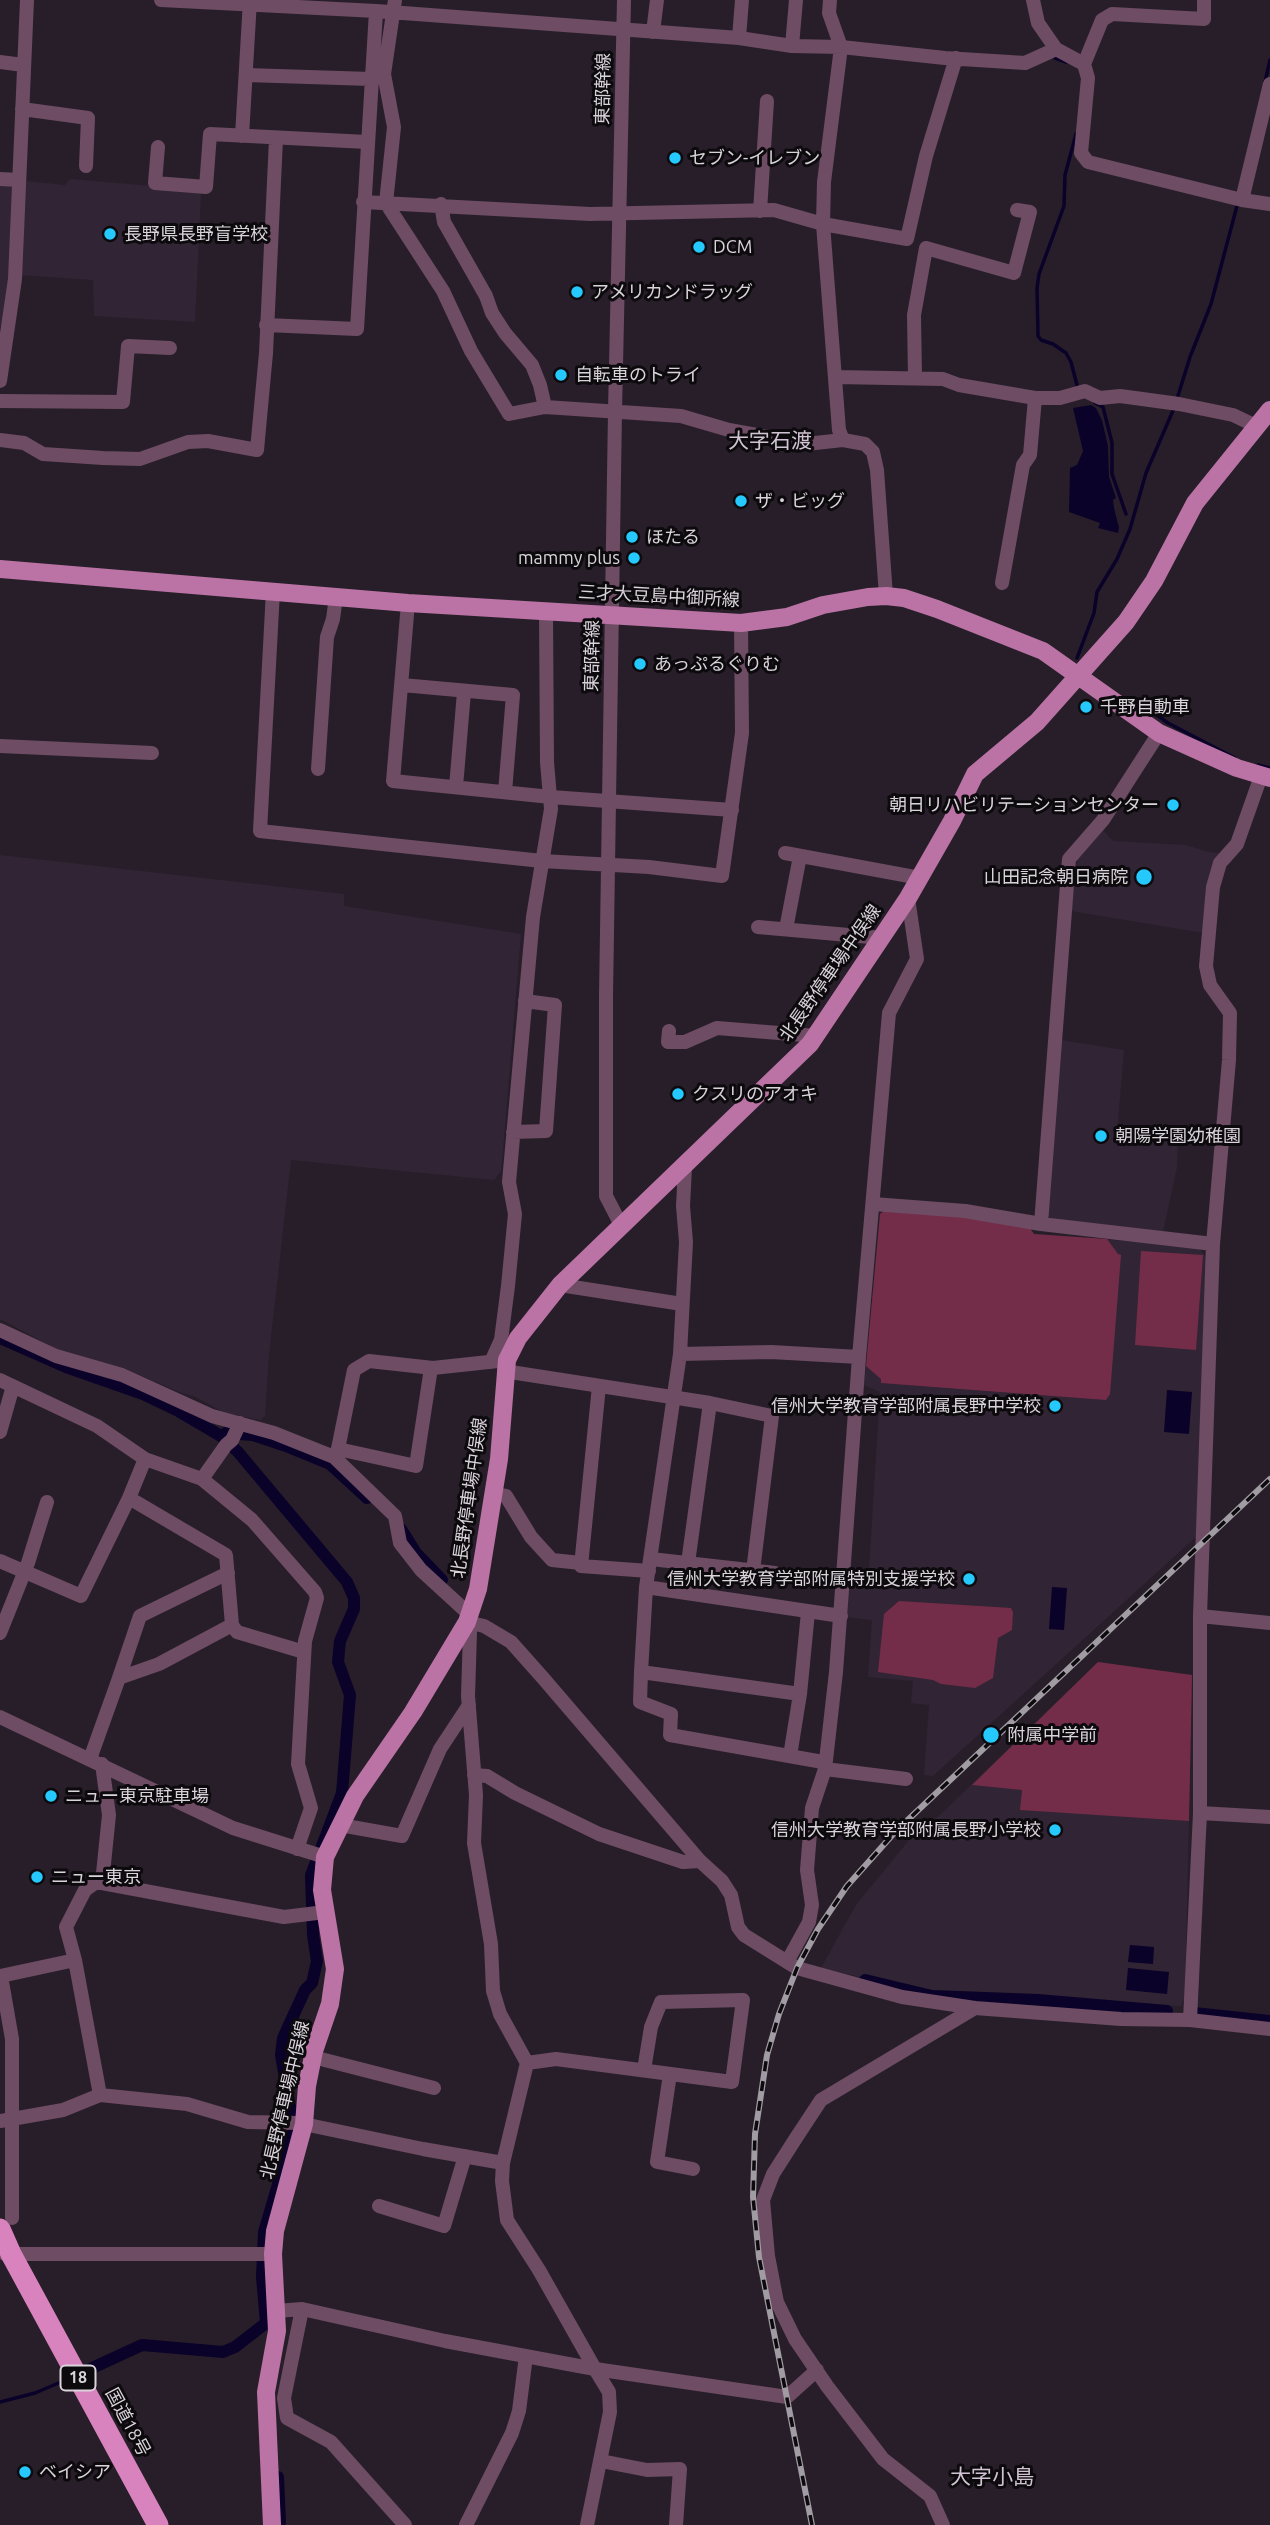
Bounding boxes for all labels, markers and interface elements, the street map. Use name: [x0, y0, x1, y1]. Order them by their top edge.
street label: 東部幹線: [592, 53, 614, 125]
place label: セブン-イレブン: [689, 147, 820, 169]
marker: セブン-イレブン: [667, 150, 683, 166]
place label: 長野県長野盲学校: [124, 223, 268, 245]
marker: 長野県長野盲学校: [102, 226, 118, 242]
place label: DCM: [713, 236, 752, 258]
marker: DCM: [691, 239, 707, 255]
place label: アメリカンドラッグ: [591, 281, 753, 303]
marker: アメリカンドラッグ: [569, 284, 585, 300]
place label: 自転車のトライ: [575, 364, 701, 386]
marker: 自転車のトライ: [553, 367, 569, 383]
district label: 大字石渡: [728, 428, 812, 454]
place label: ザ・ビッグ: [755, 490, 845, 512]
marker: ザ・ビッグ: [733, 493, 749, 509]
place label: ほたる: [646, 526, 700, 548]
marker: ほたる: [624, 529, 640, 545]
place label: mammy plus: [518, 547, 620, 569]
marker: mammy plus: [626, 550, 642, 566]
street label: 三才大豆島中御所線: [578, 581, 740, 611]
street label: 東部幹線: [581, 620, 603, 692]
place label: あっぷるぐりむ: [654, 653, 780, 675]
marker: あっぷるぐりむ: [632, 656, 648, 672]
place label: 千野自動車: [1100, 696, 1190, 718]
marker: 千野自動車: [1078, 699, 1094, 715]
place label: 朝日リハビリテーションセンター: [889, 794, 1159, 816]
marker: 朝日リハビリテーションセンター: [1165, 797, 1181, 813]
place label: 山田記念朝日病院: [984, 866, 1128, 888]
marker: 山田記念朝日病院: [1134, 867, 1154, 887]
street label: 北長野停車場中俣線: [775, 900, 885, 1046]
place label: クスリのアオキ: [692, 1083, 818, 1105]
marker: クスリのアオキ: [670, 1086, 686, 1102]
place label: 朝陽学園幼稚園: [1115, 1125, 1241, 1147]
marker: 朝陽学園幼稚園: [1093, 1128, 1109, 1144]
place label: 信州大学教育学部附属長野中学校: [771, 1395, 1041, 1417]
marker: 信州大学教育学部附属長野中学校: [1047, 1398, 1063, 1414]
street label: 北長野停車場中俣線: [447, 1416, 491, 1580]
place label: 信州大学教育学部附属特別支援学校: [667, 1568, 955, 1590]
marker: 信州大学教育学部附属特別支援学校: [961, 1571, 977, 1587]
place label: 附属中学前: [1007, 1724, 1097, 1746]
marker: 附属中学前: [981, 1725, 1001, 1745]
place label: ニュー東京駐車場: [65, 1785, 209, 1807]
marker: ニュー東京駐車場: [43, 1788, 59, 1804]
place label: 信州大学教育学部附属長野小学校: [771, 1819, 1041, 1841]
marker: 信州大学教育学部附属長野小学校: [1047, 1822, 1063, 1838]
place label: ニュー東京: [51, 1866, 141, 1888]
marker: ニュー東京: [29, 1869, 45, 1885]
street label: 北長野停車場中俣線: [256, 2019, 314, 2181]
road number: 18: [60, 2366, 96, 2390]
street label: 国道18号: [101, 2384, 155, 2460]
place label: ベイシア: [39, 2461, 111, 2483]
marker: ベイシア: [17, 2464, 33, 2480]
district label: 大字小島: [950, 2464, 1034, 2490]

